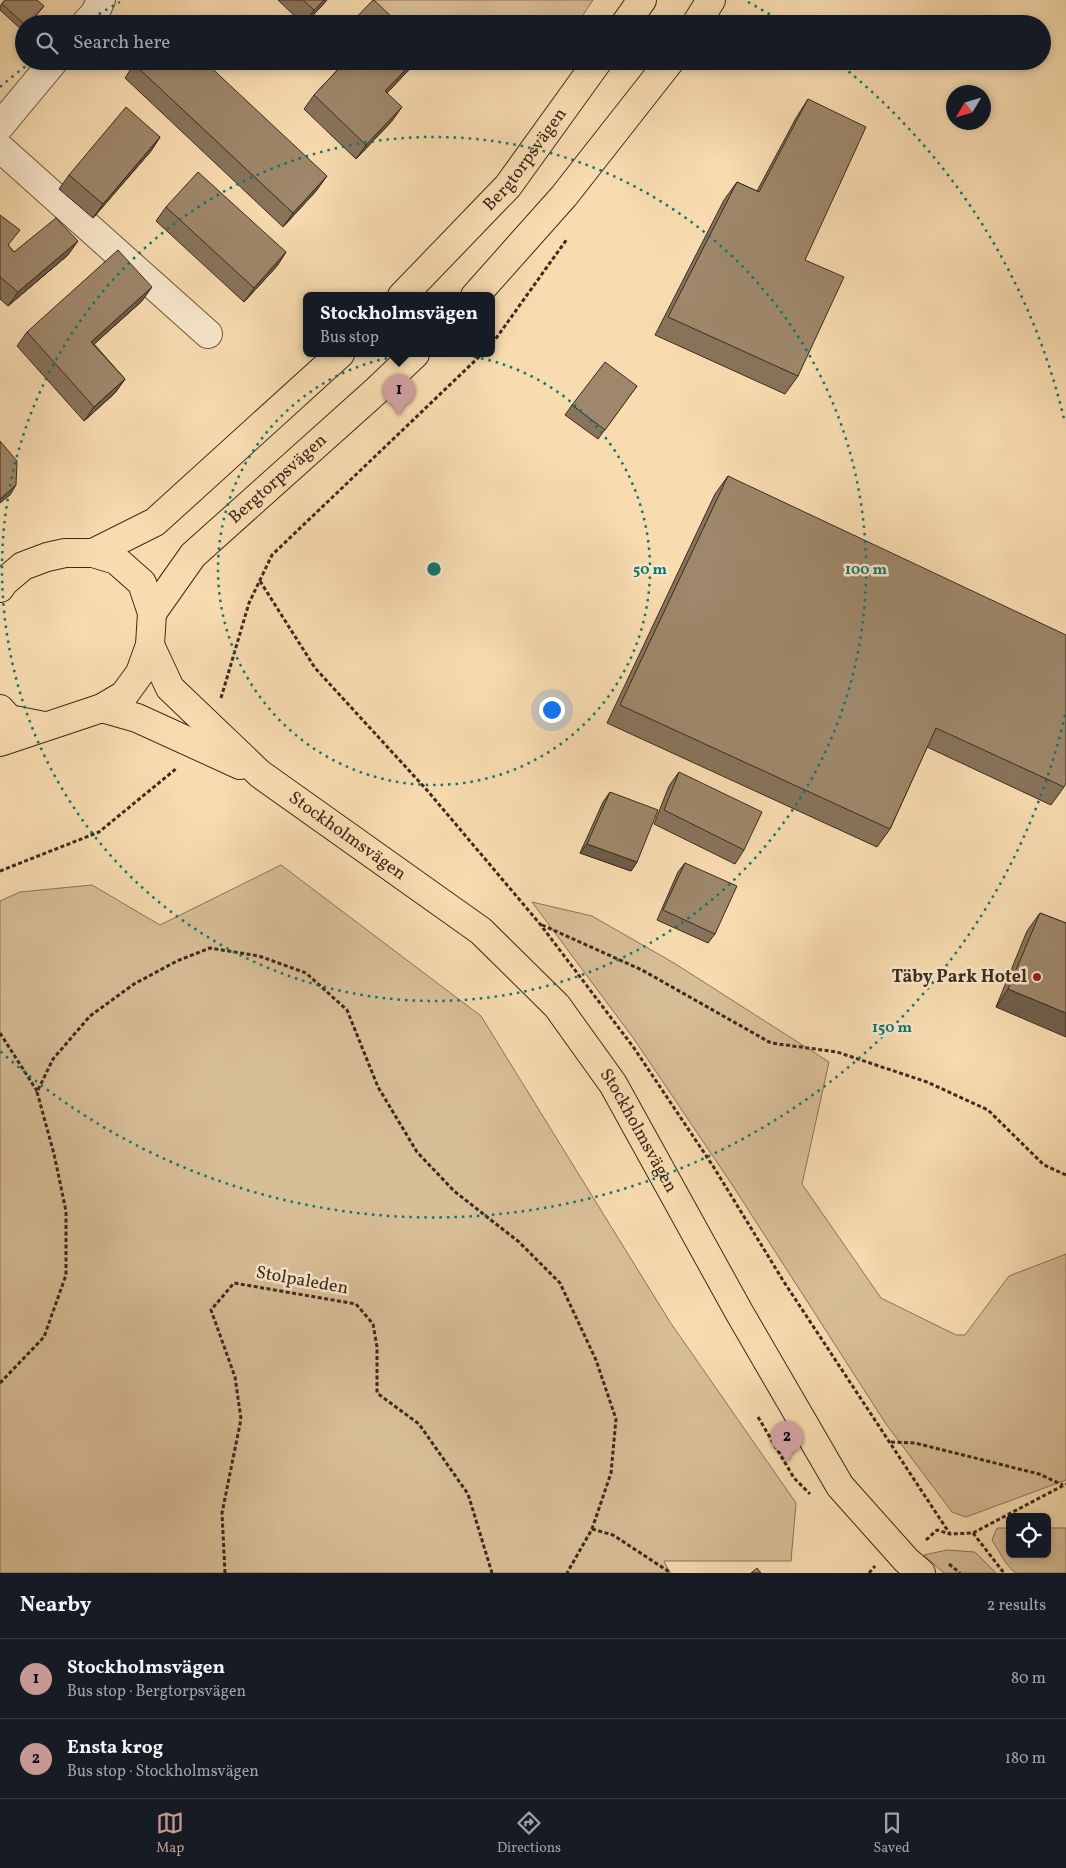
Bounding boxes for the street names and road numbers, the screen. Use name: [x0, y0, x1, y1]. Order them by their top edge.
street label: Bergtorpsvägen: [477, 103, 573, 217]
street label: Bergtorpsvägen: [223, 428, 333, 530]
street label: Stockholmsvägen: [283, 786, 411, 887]
street label: Stockholmsvägen: [593, 1064, 683, 1198]
street label: Stolpaleden: [254, 1261, 350, 1301]

